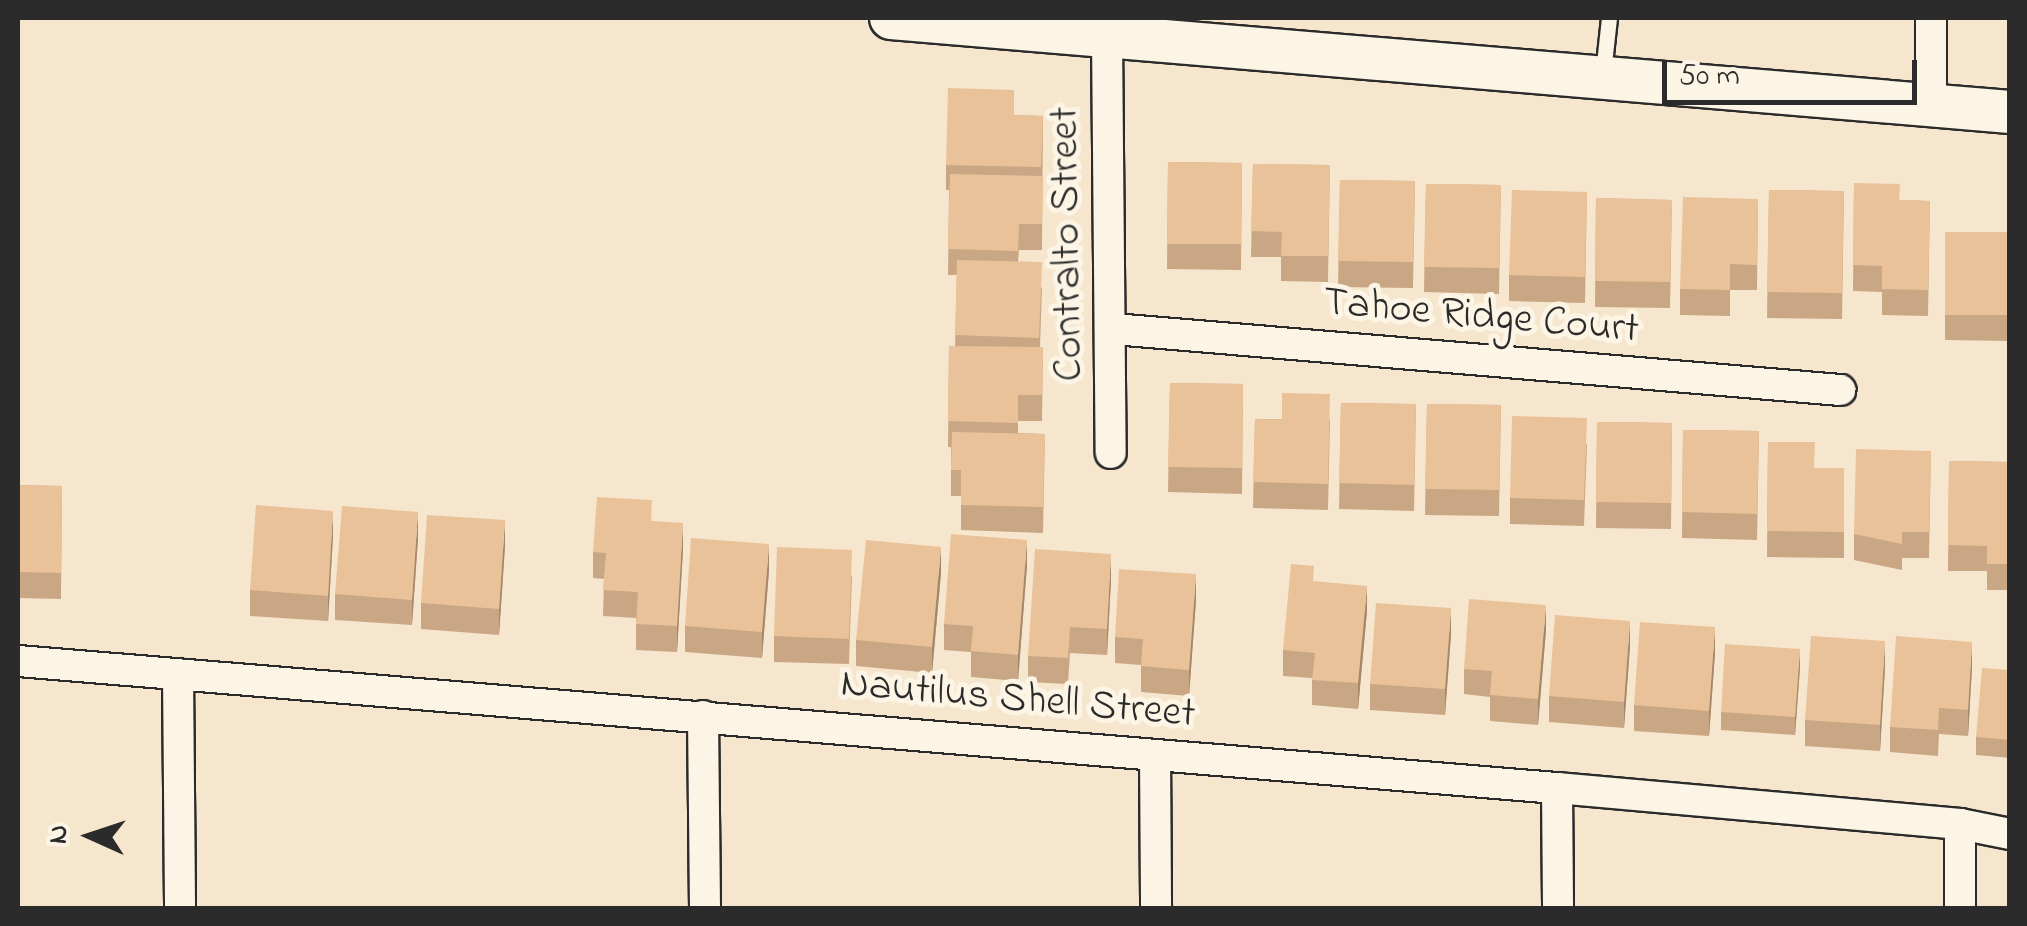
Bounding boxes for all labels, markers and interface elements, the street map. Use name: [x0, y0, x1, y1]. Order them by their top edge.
scale bar: [1667, 40, 1922, 102]
text: 50 m: [1679, 55, 1740, 99]
street label: Contralto Street: [1040, 106, 1096, 382]
street label: Tahoe Ridge Court: [1321, 278, 1641, 356]
street label: Nautilus Shell Street: [839, 659, 1197, 741]
north arrow: [40, 786, 140, 886]
text: N: [39, 824, 81, 845]

